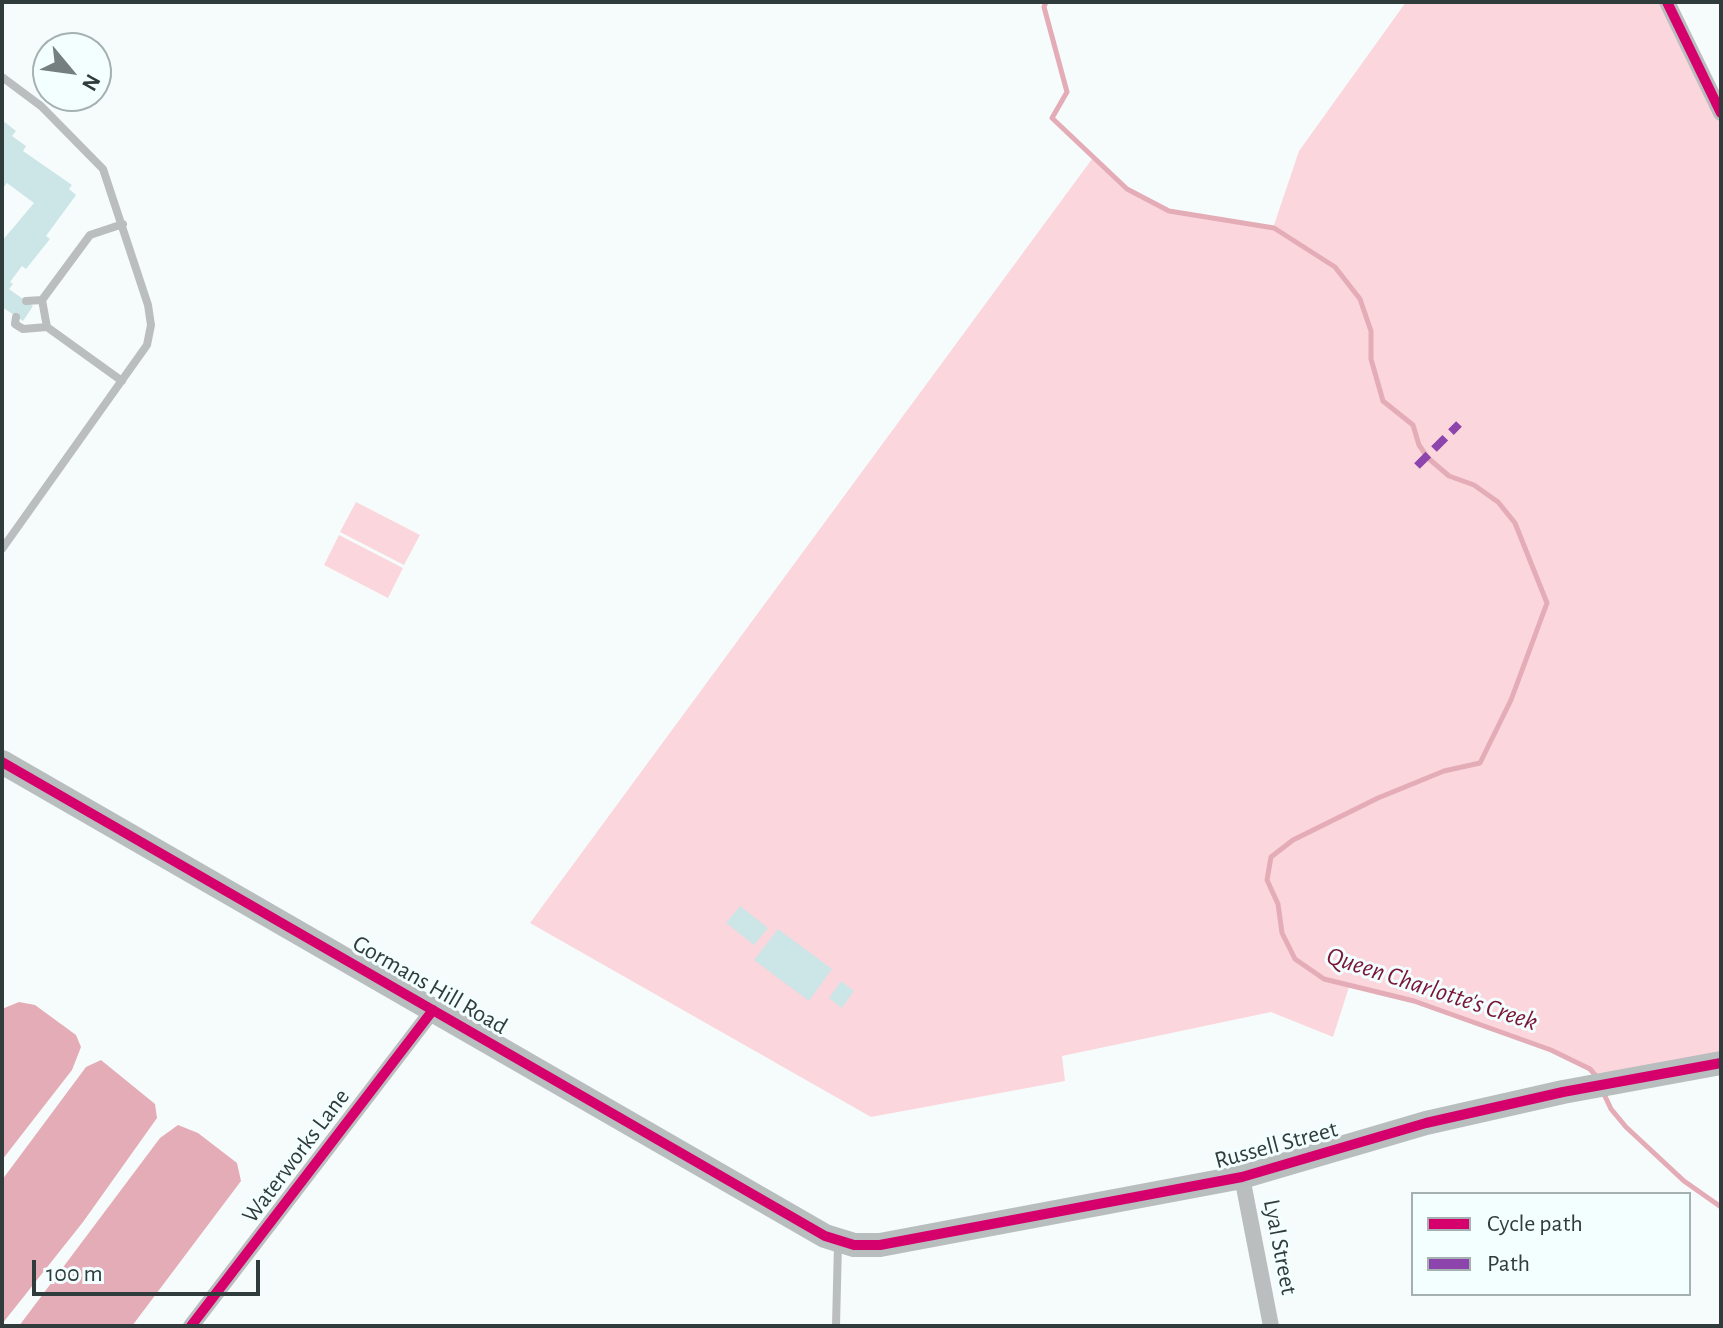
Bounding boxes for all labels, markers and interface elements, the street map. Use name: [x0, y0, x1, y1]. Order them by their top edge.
north arrow: [32, 32, 112, 112]
text: N: [78, 71, 105, 95]
street label: Gormans Hill Road: [347, 929, 513, 1041]
water label: Queen Charlotte's Creek: [1323, 940, 1541, 1038]
street label: Waterworks Lane: [236, 1083, 356, 1229]
street label: Russell Street: [1211, 1115, 1341, 1175]
legend: [1411, 1192, 1691, 1296]
street label: Lyal Street: [1257, 1197, 1303, 1297]
text: Cycle path: [1487, 1212, 1583, 1236]
scale bar: [36, 1244, 264, 1294]
text: Path: [1487, 1252, 1530, 1276]
text: 100 m: [46, 1262, 103, 1286]

